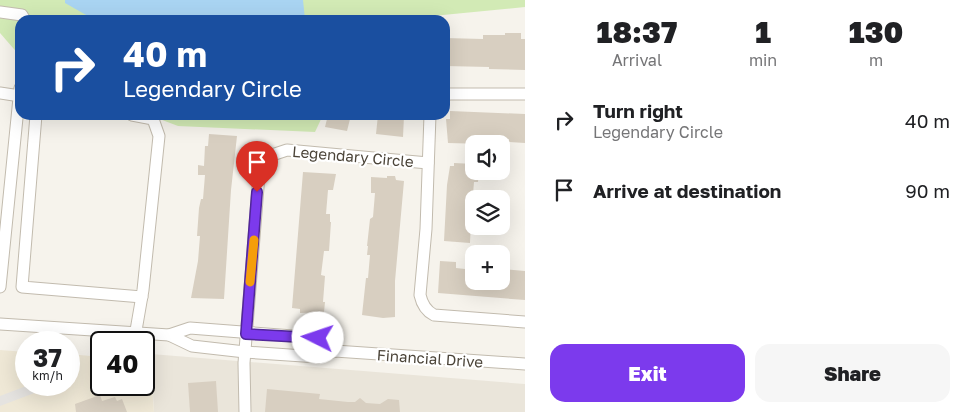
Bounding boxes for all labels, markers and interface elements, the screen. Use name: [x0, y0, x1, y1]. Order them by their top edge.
text: 18:37: [597, 14, 677, 50]
text: 1: [755, 14, 771, 50]
text: 130: [849, 14, 903, 50]
text: 40 m: [123, 33, 207, 75]
icon: right: [40, 35, 105, 100]
text: Arrival: [612, 50, 662, 70]
text: min: [749, 50, 777, 70]
text: m: [869, 50, 883, 70]
text: Legendary Circle: [123, 75, 302, 102]
text: Turn right: [593, 99, 683, 122]
icon: right: [550, 106, 578, 134]
text: 40 m: [905, 109, 950, 132]
text: Legendary Circle: [593, 122, 723, 142]
map controls: [465, 135, 510, 290]
button: sound: [465, 135, 510, 180]
pin: [236, 141, 278, 192]
street label: Legendary Circle: [292, 142, 415, 170]
icon: arrive: [243, 148, 271, 176]
icon: arrive: [550, 176, 578, 204]
text: Arrive at destination: [593, 179, 781, 202]
text: 90 m: [905, 179, 950, 202]
button: layers: [465, 190, 510, 235]
button: +: [465, 245, 510, 290]
position arrow: [291, 311, 343, 363]
speed limit sign: 40: [90, 331, 155, 396]
text: 37: [33, 342, 62, 373]
button: Exit: [550, 344, 745, 402]
button: Share: [755, 344, 950, 402]
street label: Financial Drive: [376, 345, 484, 371]
text: km/h: [32, 368, 63, 383]

